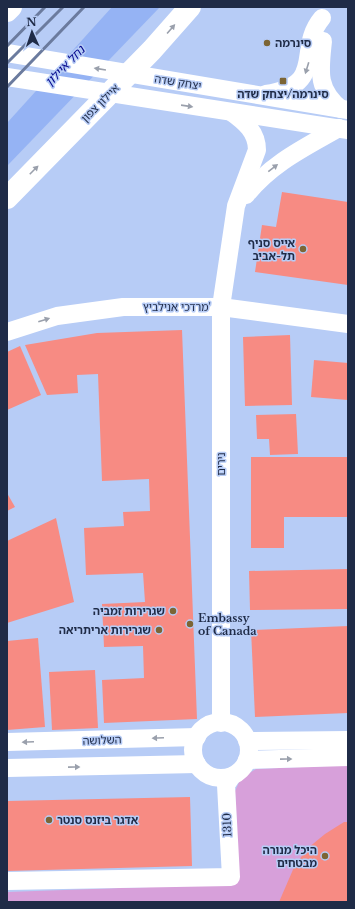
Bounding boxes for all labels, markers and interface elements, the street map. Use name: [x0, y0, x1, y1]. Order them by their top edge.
north arrow: [12, 12, 52, 52]
text: N: [26, 15, 38, 29]
one-way arrow: [167, 23, 176, 34]
place label: סינרמה: [275, 36, 312, 50]
marker: סינרמה: [262, 38, 272, 48]
water label: נחל איילון: [42, 41, 89, 89]
one-way arrow: [304, 62, 310, 74]
one-way arrow: [94, 66, 106, 72]
street label: יצחק שדה: [154, 71, 202, 93]
marker: סינרמה/יצחק שדה: [278, 76, 288, 86]
street label: איילון צפון: [78, 81, 122, 125]
place label: סינרמה/יצחק שדה: [237, 87, 329, 101]
one-way arrow: [181, 103, 193, 109]
one-way arrow: [267, 163, 278, 172]
one-way arrow: [29, 165, 39, 175]
place label: אייס סניף תל-אביב: [248, 236, 296, 263]
marker: אייס סניף תל-אביב: [298, 244, 308, 254]
street label: מרדכי אנילביץ': [143, 300, 211, 314]
one-way arrow: [39, 317, 51, 323]
street label: נירים: [214, 452, 228, 476]
place label: שגרירות זמביה: [93, 604, 165, 618]
marker: שגרירות זמביה: [168, 606, 178, 616]
place label: Embassy of Canada: [198, 611, 257, 638]
marker: Embassy of Canada: [185, 619, 195, 629]
place label: שגרירות אריתריאה: [59, 623, 151, 637]
marker: שגרירות אריתריאה: [154, 625, 164, 635]
street label: השלושה: [82, 732, 122, 748]
one-way arrow: [151, 735, 164, 741]
one-way arrow: [21, 739, 34, 745]
one-way arrow: [280, 756, 293, 762]
one-way arrow: [68, 764, 81, 770]
street label: 1310: [220, 812, 234, 837]
place label: אדגר ביזנס סנטר: [57, 813, 139, 827]
marker: אדגר ביזנס סנטר: [44, 815, 54, 825]
place label: היכל מנורה מבטחים: [263, 843, 317, 870]
marker: היכל מנורה מבטחים: [320, 851, 330, 861]

